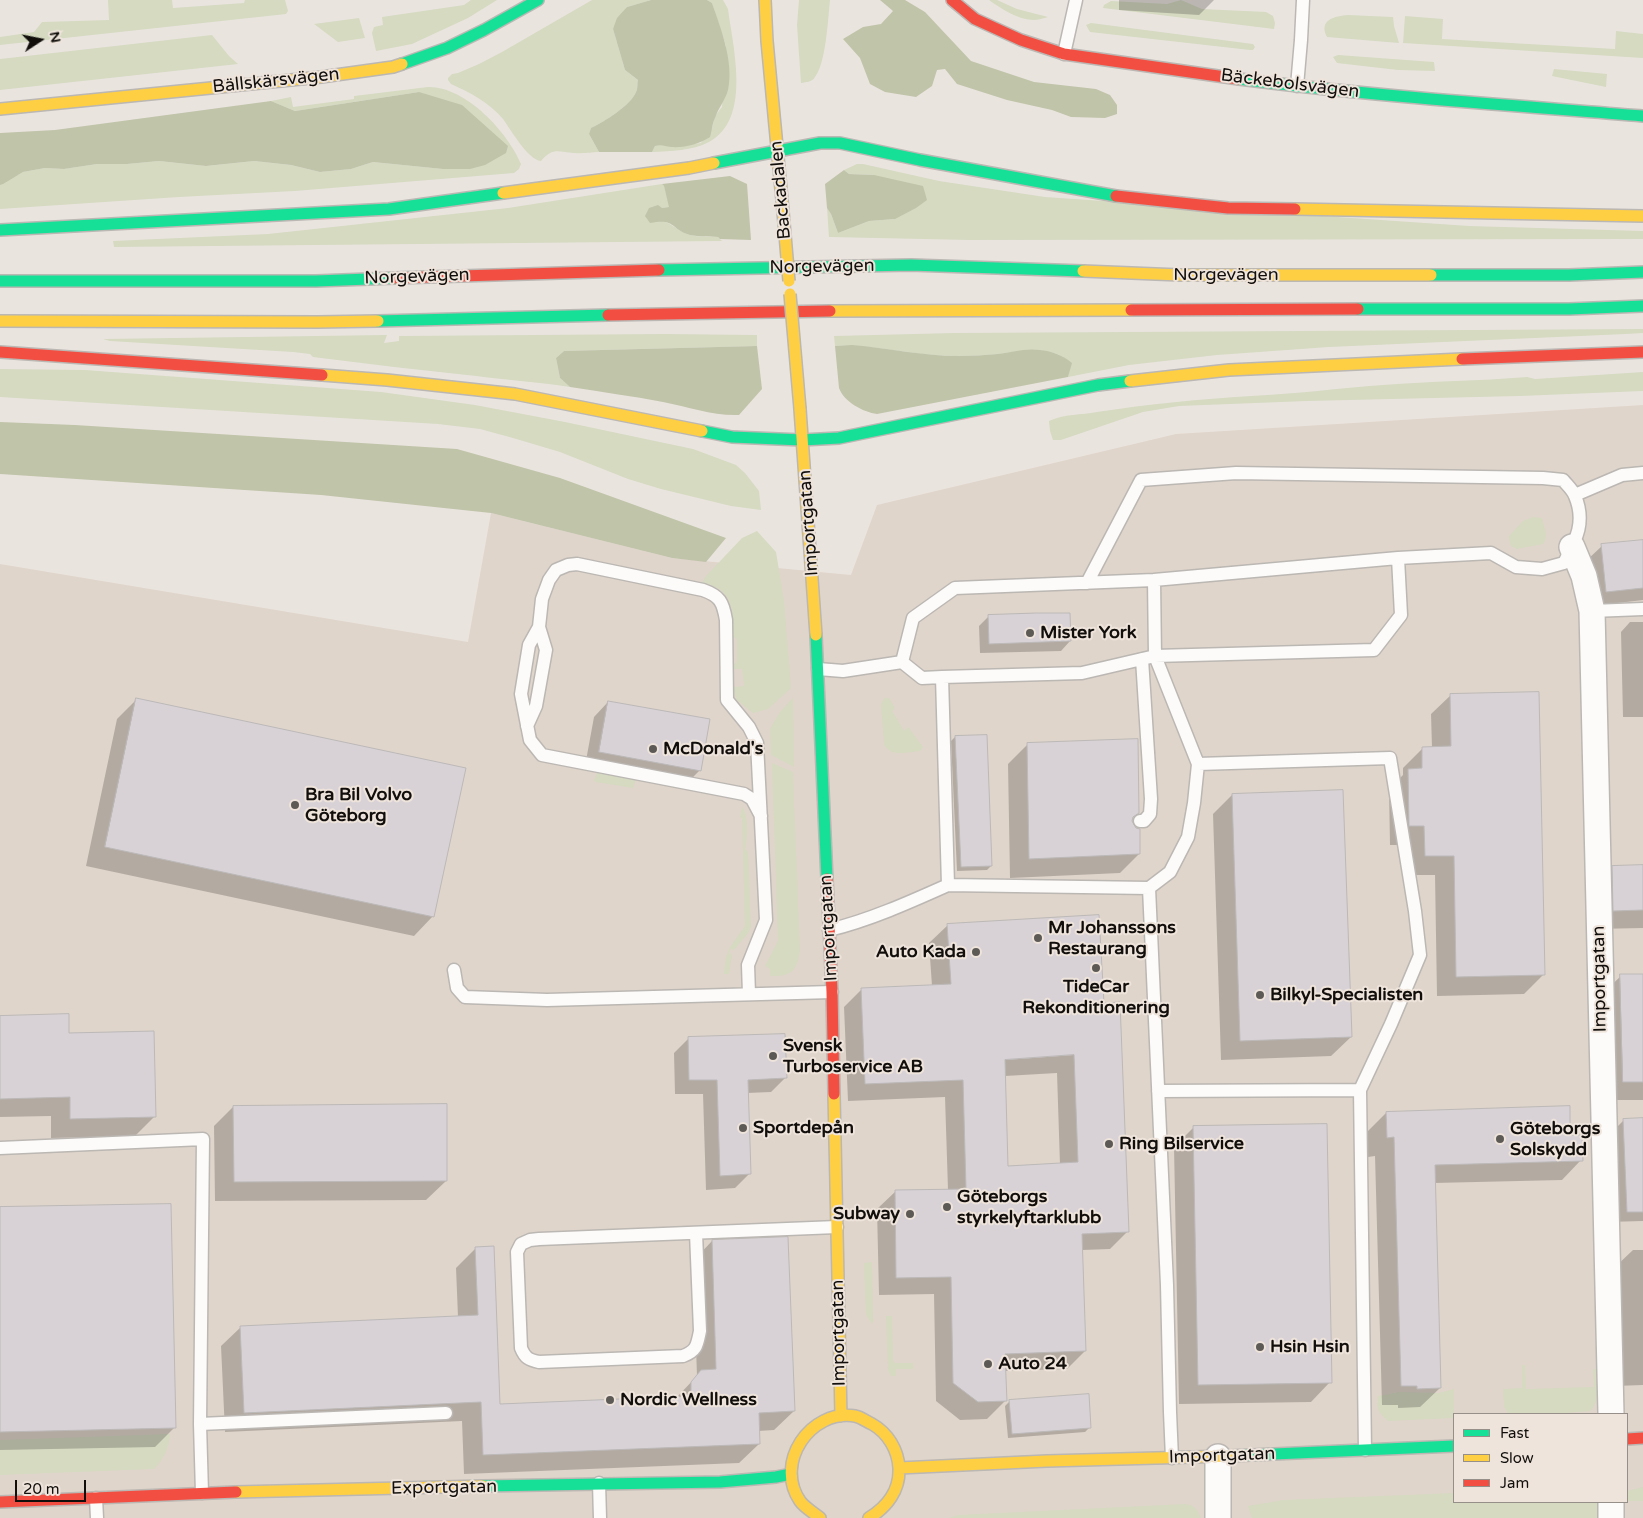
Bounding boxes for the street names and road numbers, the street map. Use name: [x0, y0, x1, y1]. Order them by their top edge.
street label: Bällskärsvägen: [211, 64, 341, 98]
street label: Bäckebolsvägen: [1219, 65, 1361, 103]
street label: Backadalen: [766, 140, 796, 240]
street label: Norgevägen: [769, 255, 875, 279]
street label: Norgevägen: [364, 264, 470, 290]
street label: Norgevägen: [1173, 264, 1279, 286]
street label: Importgatan: [795, 469, 823, 577]
street label: Importgatan: [815, 874, 843, 982]
street label: Importgatan: [1588, 926, 1612, 1032]
street label: Importgatan: [827, 1280, 851, 1386]
street label: Importgatan: [1168, 1443, 1276, 1469]
street label: Exportgatan: [391, 1476, 497, 1500]

